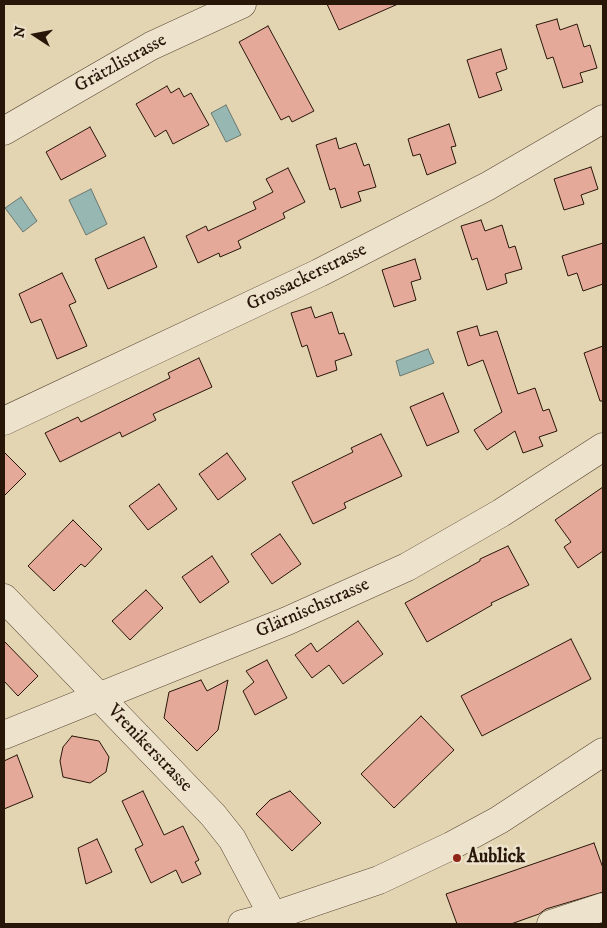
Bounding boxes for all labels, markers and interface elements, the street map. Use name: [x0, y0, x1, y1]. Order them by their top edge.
north arrow: [10, 10, 60, 60]
text: N: [10, 25, 30, 39]
street label: Grätzlistrasse: [71, 29, 171, 99]
street label: Grossackerstrasse: [243, 239, 371, 317]
street label: Glärnischstrasse: [253, 574, 373, 644]
street label: Vrenikerstrasse: [102, 700, 196, 798]
place label: Aublick: [467, 847, 525, 869]
marker: Aublick: [451, 852, 463, 864]

